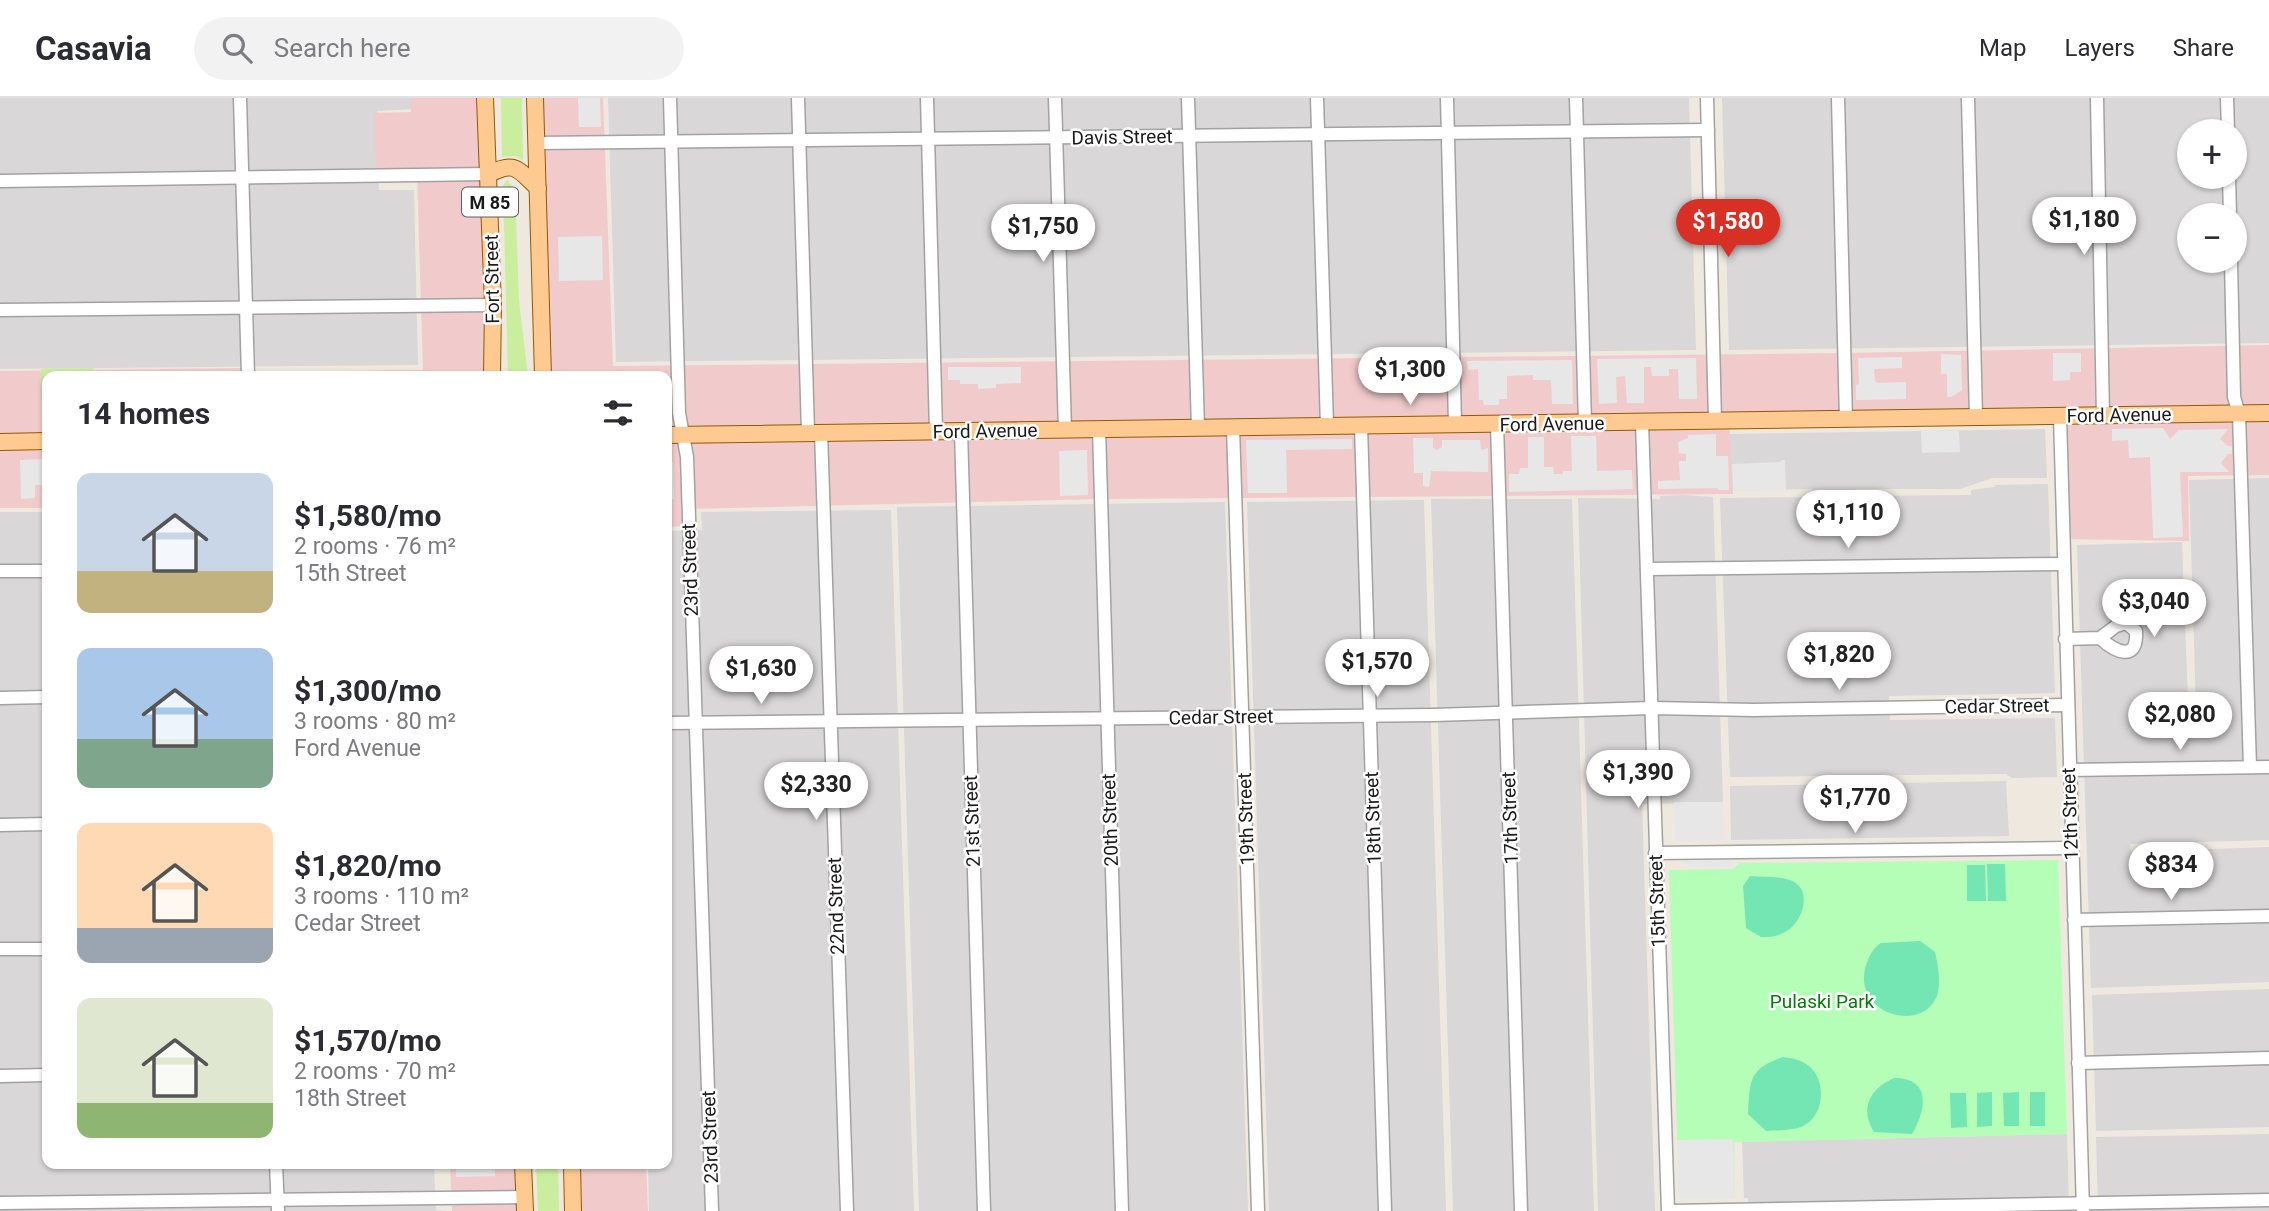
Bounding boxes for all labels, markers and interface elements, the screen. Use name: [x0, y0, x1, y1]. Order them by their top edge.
search box: [194, 17, 684, 80]
text: Casavia: [35, 29, 152, 68]
icon: search: [218, 29, 256, 67]
text: Search here: [274, 33, 411, 63]
text: Map: [1979, 34, 2027, 62]
text: Layers: [2065, 34, 2135, 62]
text: Share: [2173, 34, 2234, 62]
map controls: [2177, 119, 2247, 273]
button: +: [2177, 119, 2247, 189]
street label: Davis Street: [1071, 125, 1173, 149]
road number: M 85: [462, 188, 518, 217]
pin: $1,180: [2027, 198, 2141, 257]
pin: $1,580: [1671, 200, 1785, 259]
button: −: [2177, 203, 2247, 273]
pin: $1,750: [986, 204, 1100, 264]
text: $1,180: [2048, 206, 2120, 233]
text: $1,580: [1692, 208, 1764, 235]
text: $1,750: [1007, 213, 1079, 240]
street label: Fort Street: [480, 234, 504, 324]
pin: $1,300: [1353, 348, 1467, 407]
text: $1,300: [1374, 356, 1446, 383]
icon: filters: [599, 394, 637, 432]
text: 14 homes: [77, 396, 210, 431]
street label: Ford Avenue: [2066, 403, 2172, 427]
street label: Ford Avenue: [1499, 412, 1605, 436]
street label: Ford Avenue: [932, 419, 1038, 443]
pin: $1,110: [1791, 490, 1905, 550]
text: $1,580/mo: [294, 498, 442, 533]
text: $1,110: [1812, 499, 1884, 526]
icon: home: [133, 501, 217, 585]
street label: 23rd Street: [677, 523, 703, 617]
text: 2 rooms · 76 m²: [294, 533, 456, 560]
text: 15th Street: [294, 560, 406, 587]
pin: $3,040: [2097, 580, 2211, 639]
text: $3,040: [2118, 588, 2190, 615]
pin: $1,820: [1782, 632, 1896, 692]
pin: $1,570: [1320, 640, 1434, 699]
text: $1,820: [1803, 641, 1875, 668]
pin: $1,630: [704, 646, 818, 706]
text: $1,570: [1341, 648, 1413, 675]
text: $1,630: [725, 655, 797, 682]
text: $1,300/mo: [294, 673, 442, 708]
icon: home: [133, 676, 217, 760]
pin: $2,080: [2123, 692, 2237, 752]
street label: Cedar Street: [1944, 694, 2050, 718]
text: $2,080: [2144, 701, 2216, 728]
street label: Cedar Street: [1168, 705, 1274, 729]
text: 3 rooms · 80 m²: [294, 708, 456, 735]
text: Ford Avenue: [294, 735, 421, 762]
pin: $1,390: [1581, 750, 1695, 810]
text: $1,390: [1602, 759, 1674, 786]
pin: $2,330: [759, 762, 873, 822]
street label: 12th Street: [2057, 767, 2083, 861]
text: $2,330: [780, 771, 852, 798]
street label: 18th Street: [1360, 771, 1386, 865]
street label: 17th Street: [1497, 771, 1523, 865]
street label: 19th Street: [1233, 772, 1259, 866]
street label: 20th Street: [1097, 773, 1123, 867]
street label: 21st Street: [959, 775, 985, 867]
pin: $1,770: [1798, 776, 1912, 835]
text: $1,770: [1819, 784, 1891, 811]
pin: $834: [2130, 842, 2212, 902]
text: $1,820/mo: [294, 848, 442, 883]
icon: home: [133, 851, 217, 935]
text: $834: [2145, 851, 2197, 878]
street label: 15th Street: [1644, 854, 1670, 948]
street label: 22nd Street: [823, 857, 849, 955]
text: 3 rooms · 110 m²: [294, 883, 469, 910]
text: Cedar Street: [294, 910, 421, 937]
park label: Pulaski Park: [1770, 990, 1875, 1013]
text: $1,570/mo: [294, 1023, 442, 1058]
icon: home: [133, 1026, 217, 1110]
text: 2 rooms · 70 m²: [294, 1058, 456, 1085]
text: 18th Street: [294, 1085, 406, 1112]
street label: 23rd Street: [697, 1090, 723, 1184]

